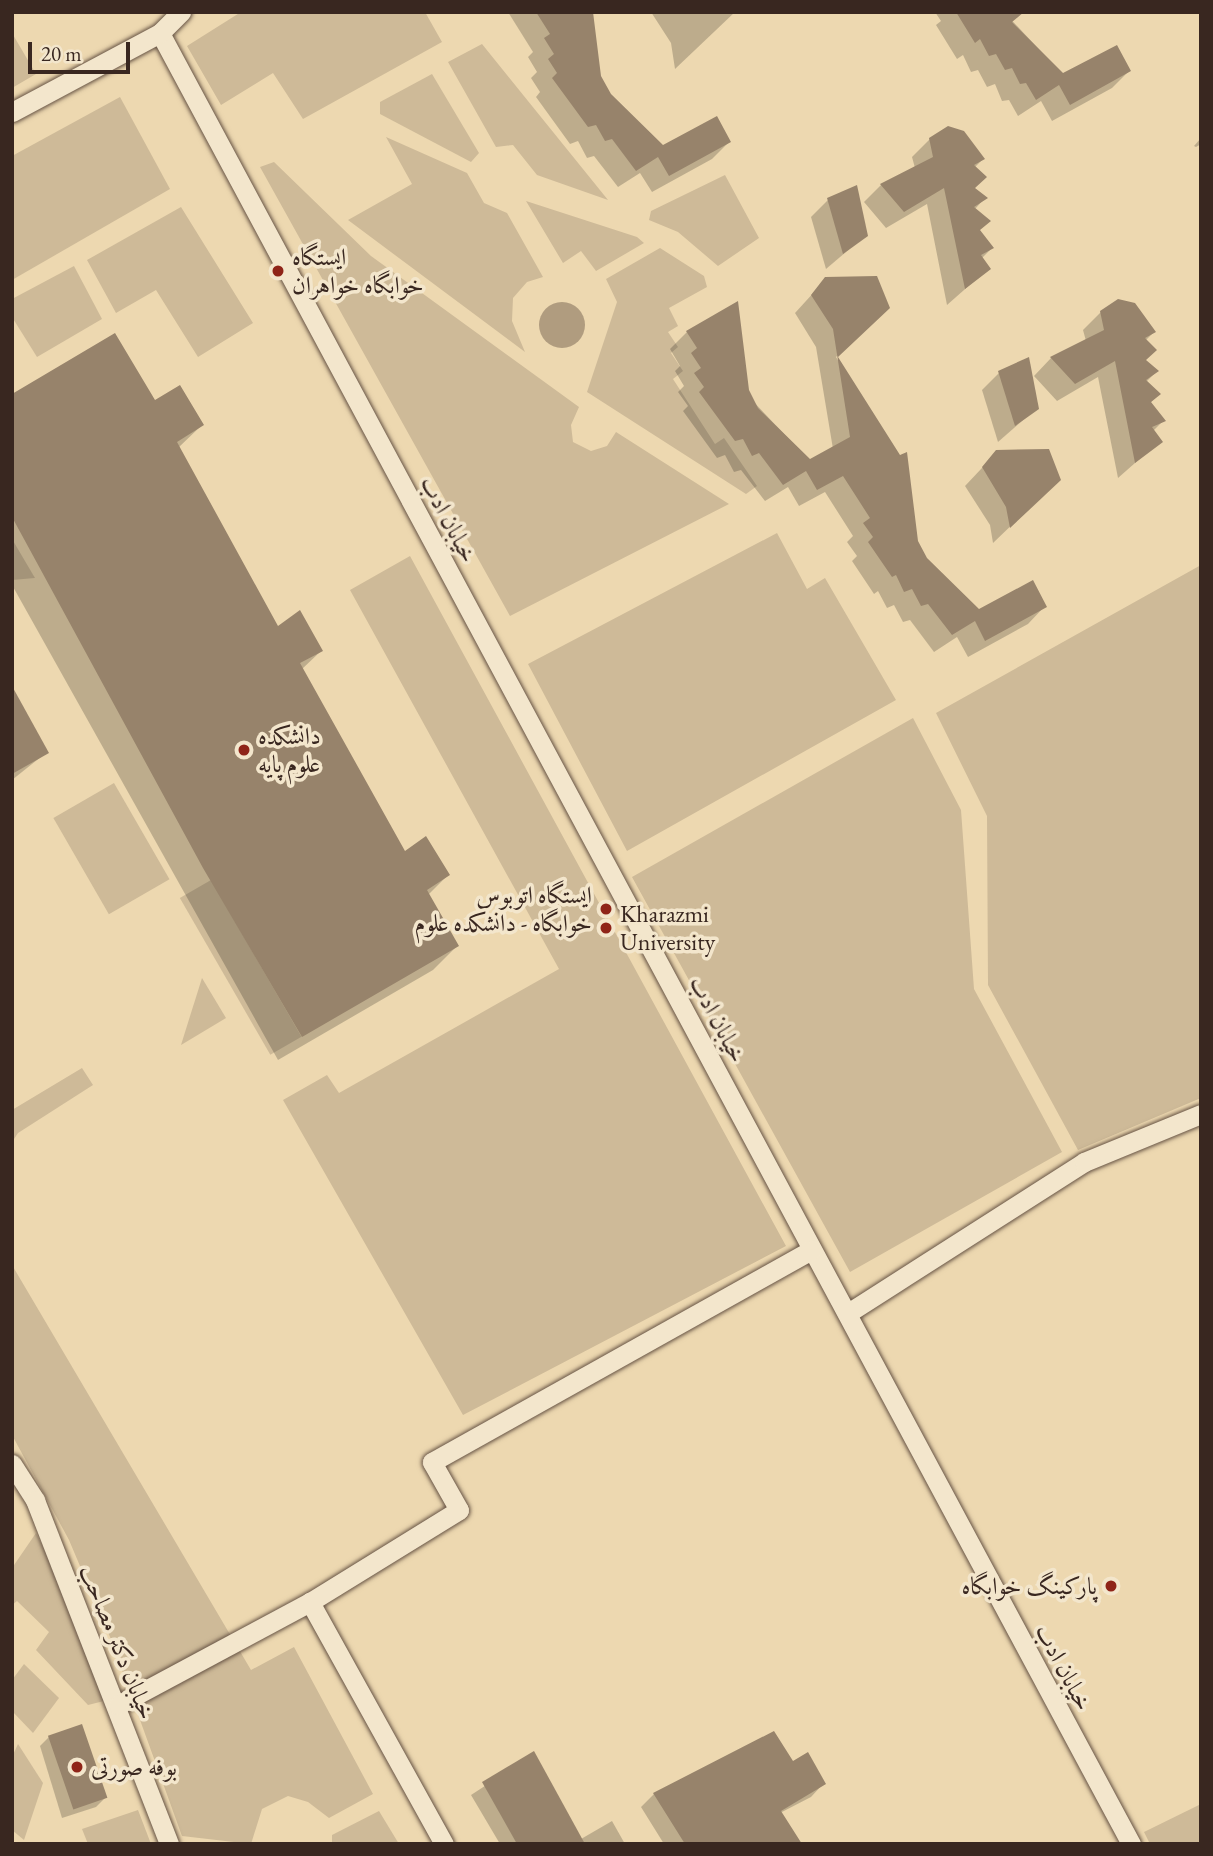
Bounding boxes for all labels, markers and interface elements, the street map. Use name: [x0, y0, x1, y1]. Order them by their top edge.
scale bar: [32, 28, 133, 72]
text: 20 m: [41, 40, 82, 67]
place label: ایستگاه خوابگاه خواهران: [292, 243, 424, 299]
marker: ایستگاه خوابگاه خواهران: [270, 263, 286, 279]
street label: خیابان ادب: [414, 471, 484, 567]
place label: دانشکده علوم پایه: [258, 722, 321, 778]
marker: دانشکده علوم پایه: [236, 742, 252, 758]
place label: ایستگاه اتوبوس خوابگاه - دانشکده علوم: [415, 881, 592, 937]
place label: Kharazmi University: [620, 900, 715, 956]
marker: ایستگاه اتوبوس خوابگاه - دانشکده علوم: [598, 901, 614, 917]
marker: Kharazmi University: [598, 920, 614, 936]
street label: خیابان ادب: [683, 971, 753, 1067]
street label: خیابان دکتر مصاحب: [74, 1560, 162, 1724]
place label: پارکینگ خوابگاه: [962, 1572, 1097, 1600]
marker: پارکینگ خوابگاه: [1103, 1578, 1119, 1594]
street label: خیابان ادب: [1029, 1619, 1099, 1715]
place label: بوفه صورتی: [91, 1753, 177, 1781]
marker: بوفه صورتی: [69, 1759, 85, 1775]

